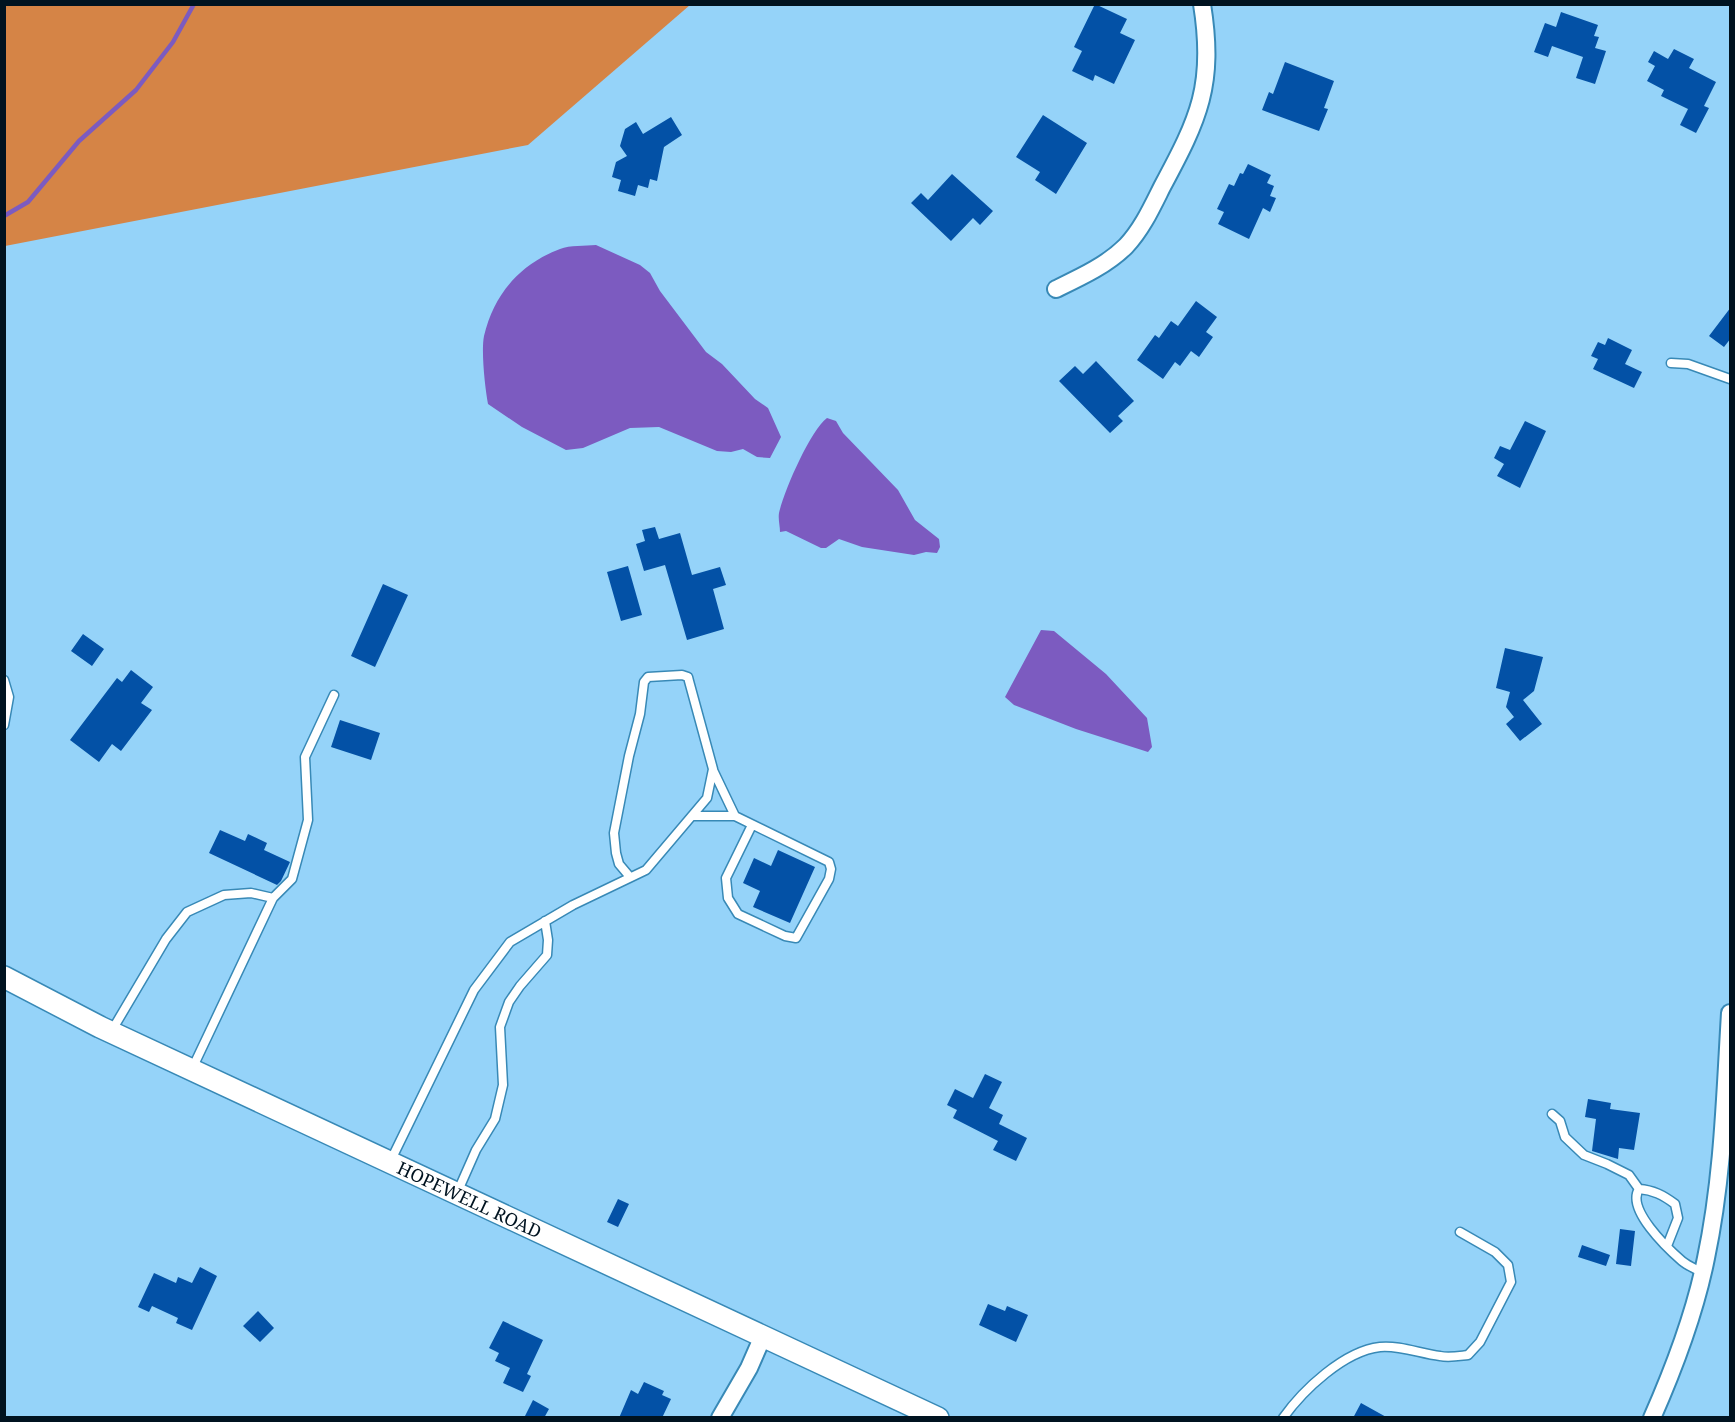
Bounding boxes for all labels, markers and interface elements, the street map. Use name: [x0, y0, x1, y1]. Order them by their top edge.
street label: HOPEWELL ROAD: [393, 1155, 546, 1243]

